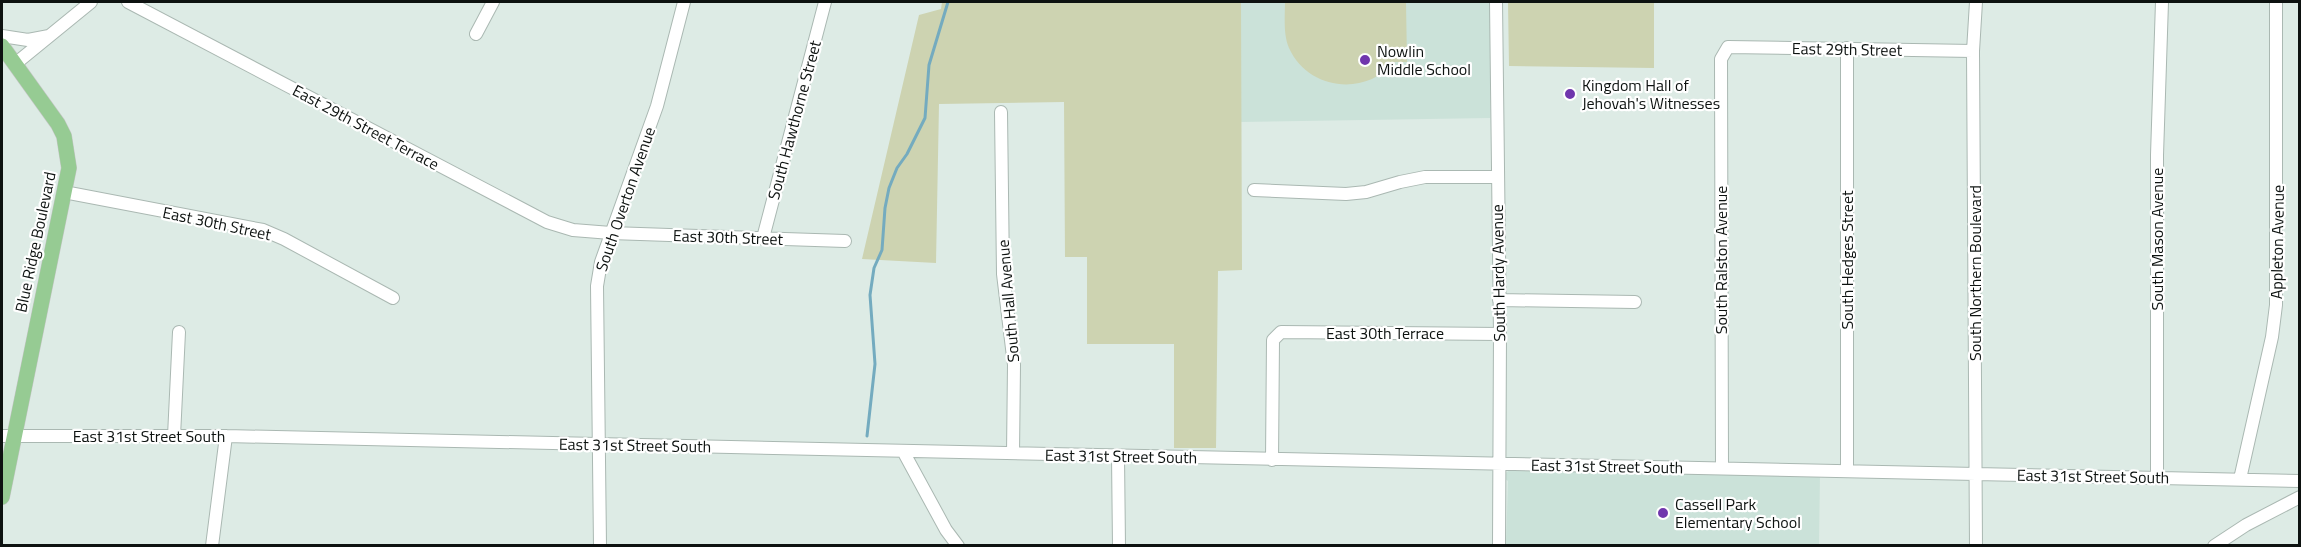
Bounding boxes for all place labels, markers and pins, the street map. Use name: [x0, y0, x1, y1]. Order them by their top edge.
place label: Nowlin Middle School: [1377, 39, 1471, 81]
marker: Nowlin Middle School: [1358, 53, 1372, 67]
place label: Kingdom Hall of Jehovah's Witnesses: [1582, 73, 1720, 115]
marker: Kingdom Hall of Jehovah's Witnesses: [1563, 87, 1577, 101]
place label: Cassell Park Elementary School: [1675, 492, 1801, 534]
marker: Cassell Park Elementary School: [1656, 506, 1670, 520]

